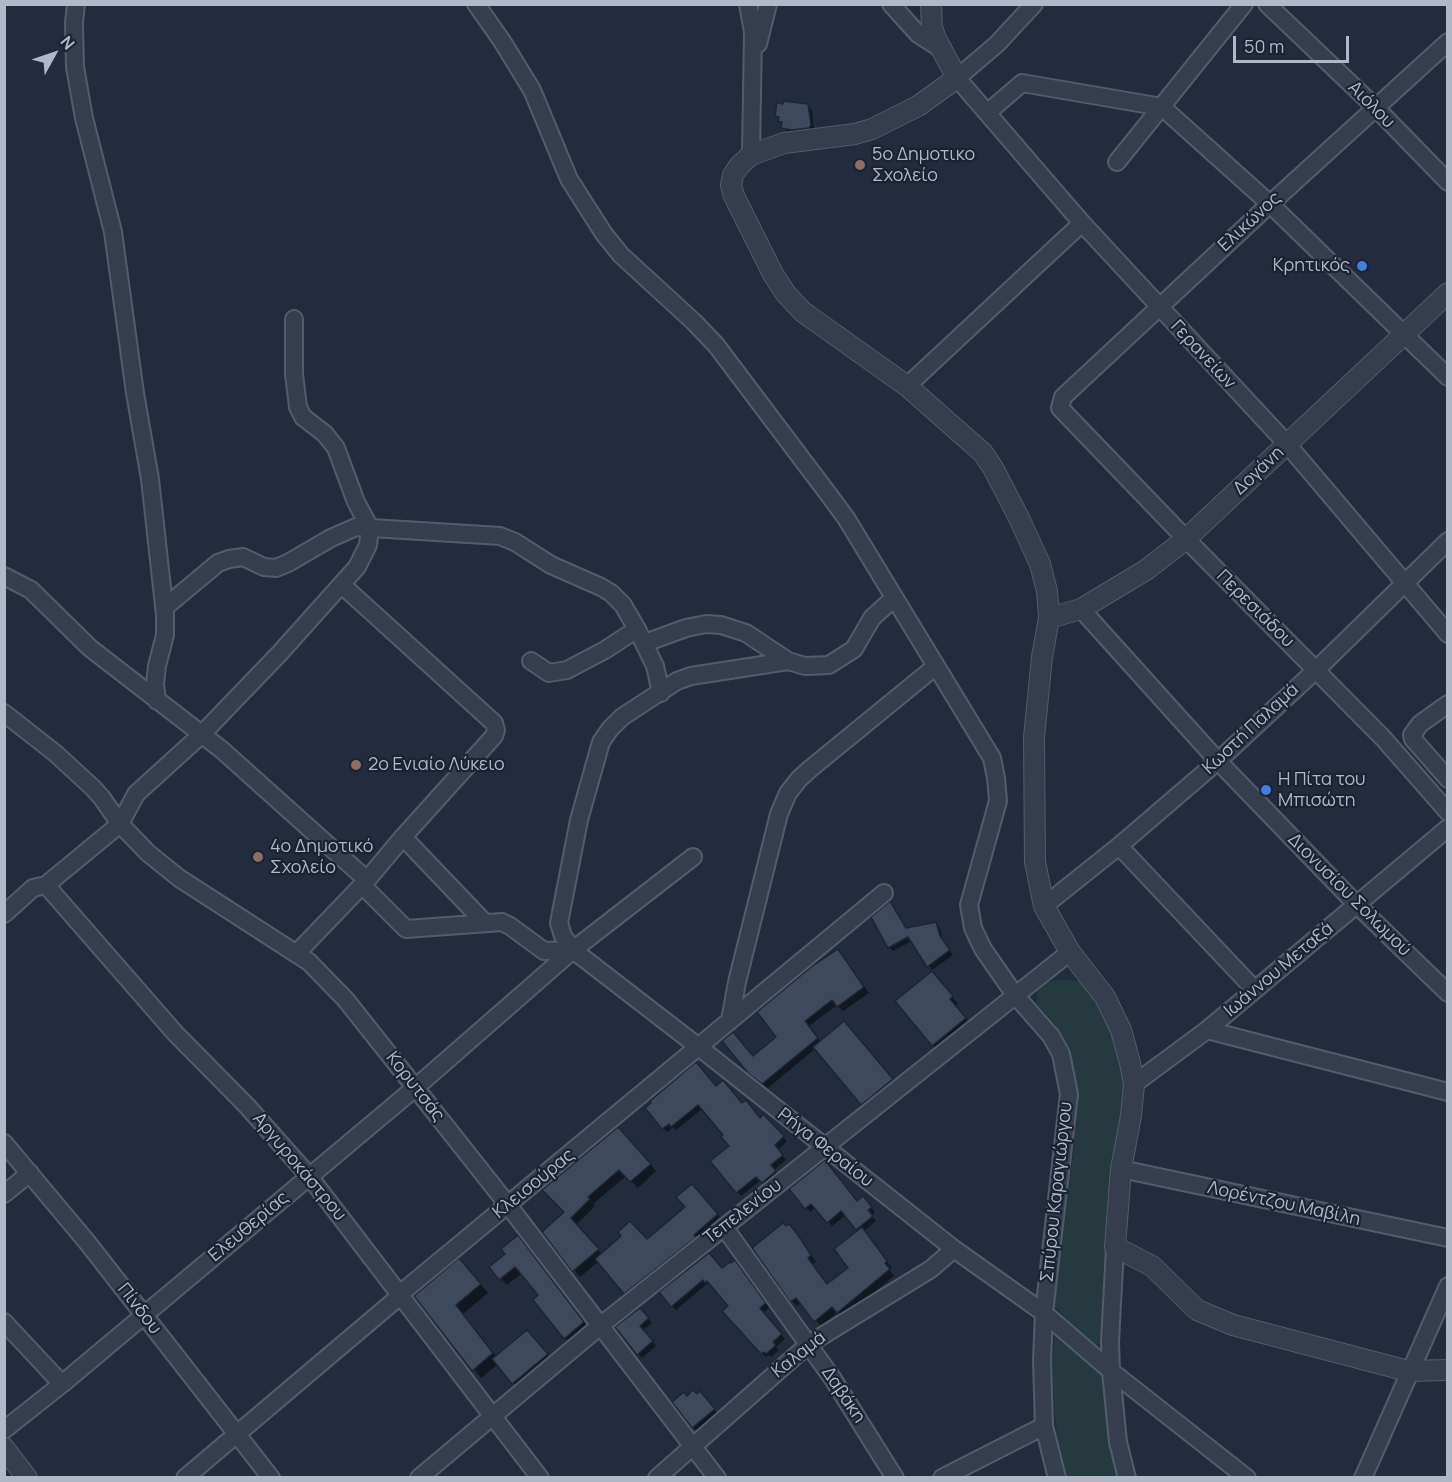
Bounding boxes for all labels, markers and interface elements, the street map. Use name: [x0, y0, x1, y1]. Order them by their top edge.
north arrow: [24, 24, 84, 84]
scale bar: [1236, 24, 1352, 62]
text: N: [56, 31, 80, 54]
text: 50 m: [1244, 34, 1284, 58]
street label: Αιόλου: [1343, 77, 1399, 133]
place label: 5o Δημοτικο Σχολείο: [872, 144, 975, 186]
marker: 5o Δημοτικο Σχολείο: [853, 158, 867, 172]
street label: Ελικώνος: [1214, 188, 1286, 256]
place label: Κρητικός: [1273, 255, 1350, 277]
marker: Κρητικός: [1355, 259, 1369, 273]
street label: Γερανείων: [1166, 316, 1240, 394]
street label: Δογάνη: [1229, 442, 1289, 500]
street label: Περεσιάδου: [1212, 566, 1298, 652]
street label: Κωστή Παλαμά: [1199, 679, 1303, 779]
place label: 2ο Ενιαίο Λύκειο: [368, 754, 505, 776]
marker: 2ο Ενιαίο Λύκειο: [349, 758, 363, 772]
place label: Η Πίτα του Μπισώτη: [1278, 769, 1366, 812]
marker: Η Πίτα του Μπισώτη: [1259, 783, 1273, 797]
street label: Διονυσίου Σολωμού: [1283, 829, 1415, 961]
place label: 4ο Δημοτικό Σχολείο: [270, 836, 373, 878]
marker: 4ο Δημοτικό Σχολείο: [251, 850, 265, 864]
street label: Ιωάννου Μεταξά: [1220, 918, 1338, 1022]
street label: Κορυτσάς: [381, 1048, 449, 1126]
street label: Σπύρου Καραγιώργου: [1037, 1101, 1077, 1283]
street label: Ρήγα Φεραίου: [773, 1104, 877, 1192]
street label: Αργυροκάστρου: [248, 1109, 350, 1225]
street label: Κλεισούρας: [489, 1145, 579, 1223]
street label: Τεπελενίου: [700, 1175, 786, 1249]
street label: Λορέντζου Μαβίλη: [1206, 1177, 1362, 1231]
street label: Ελευθερίας: [205, 1187, 293, 1267]
street label: Πίνδου: [112, 1279, 166, 1339]
street label: Καλαμά: [768, 1327, 830, 1383]
street label: Δαβάκη: [816, 1363, 870, 1427]

